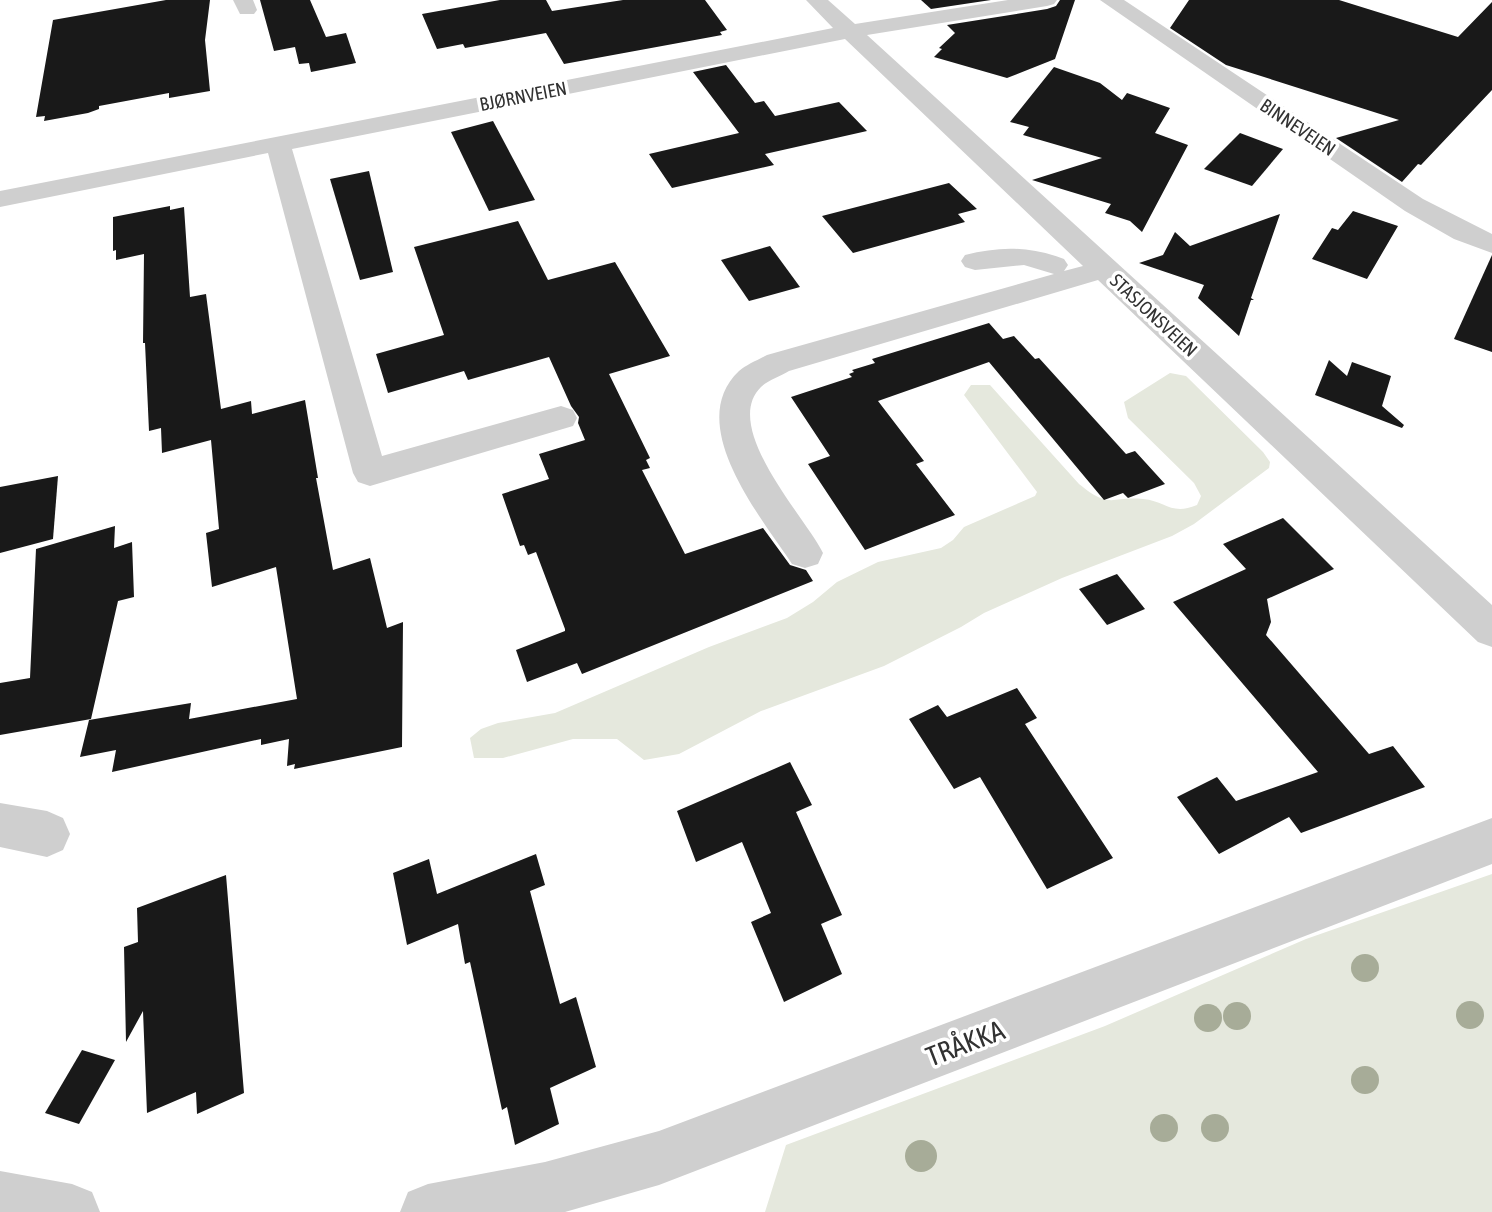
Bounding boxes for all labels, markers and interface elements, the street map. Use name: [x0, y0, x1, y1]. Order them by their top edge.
street label: BJØRNVEIEN: [477, 77, 569, 115]
street label: BINNEVEIEN: [1256, 94, 1340, 160]
street label: STASJONSVEIEN: [1106, 269, 1202, 361]
street label: TRÅKKA: [921, 1012, 1009, 1072]

